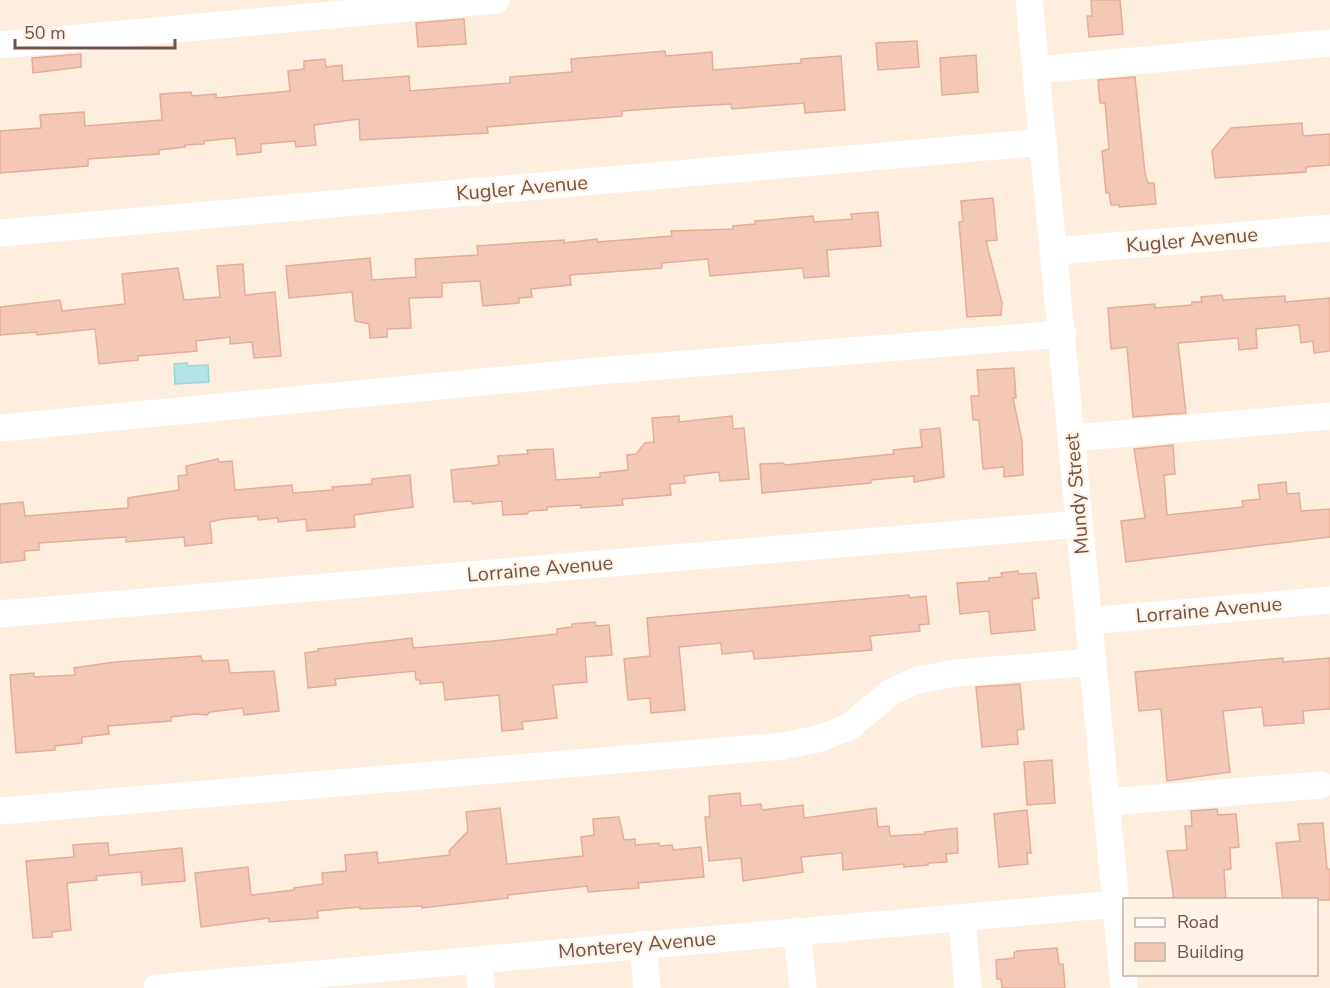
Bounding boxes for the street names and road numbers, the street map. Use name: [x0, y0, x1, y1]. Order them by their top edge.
street label: Kugler Avenue: [455, 169, 589, 207]
street label: Kugler Avenue: [1125, 221, 1259, 259]
street label: Mundy Street: [1058, 431, 1096, 556]
street label: Lorraine Avenue: [466, 549, 614, 589]
street label: Lorraine Avenue: [1135, 590, 1283, 630]
street label: Monterey Avenue: [557, 925, 717, 965]

